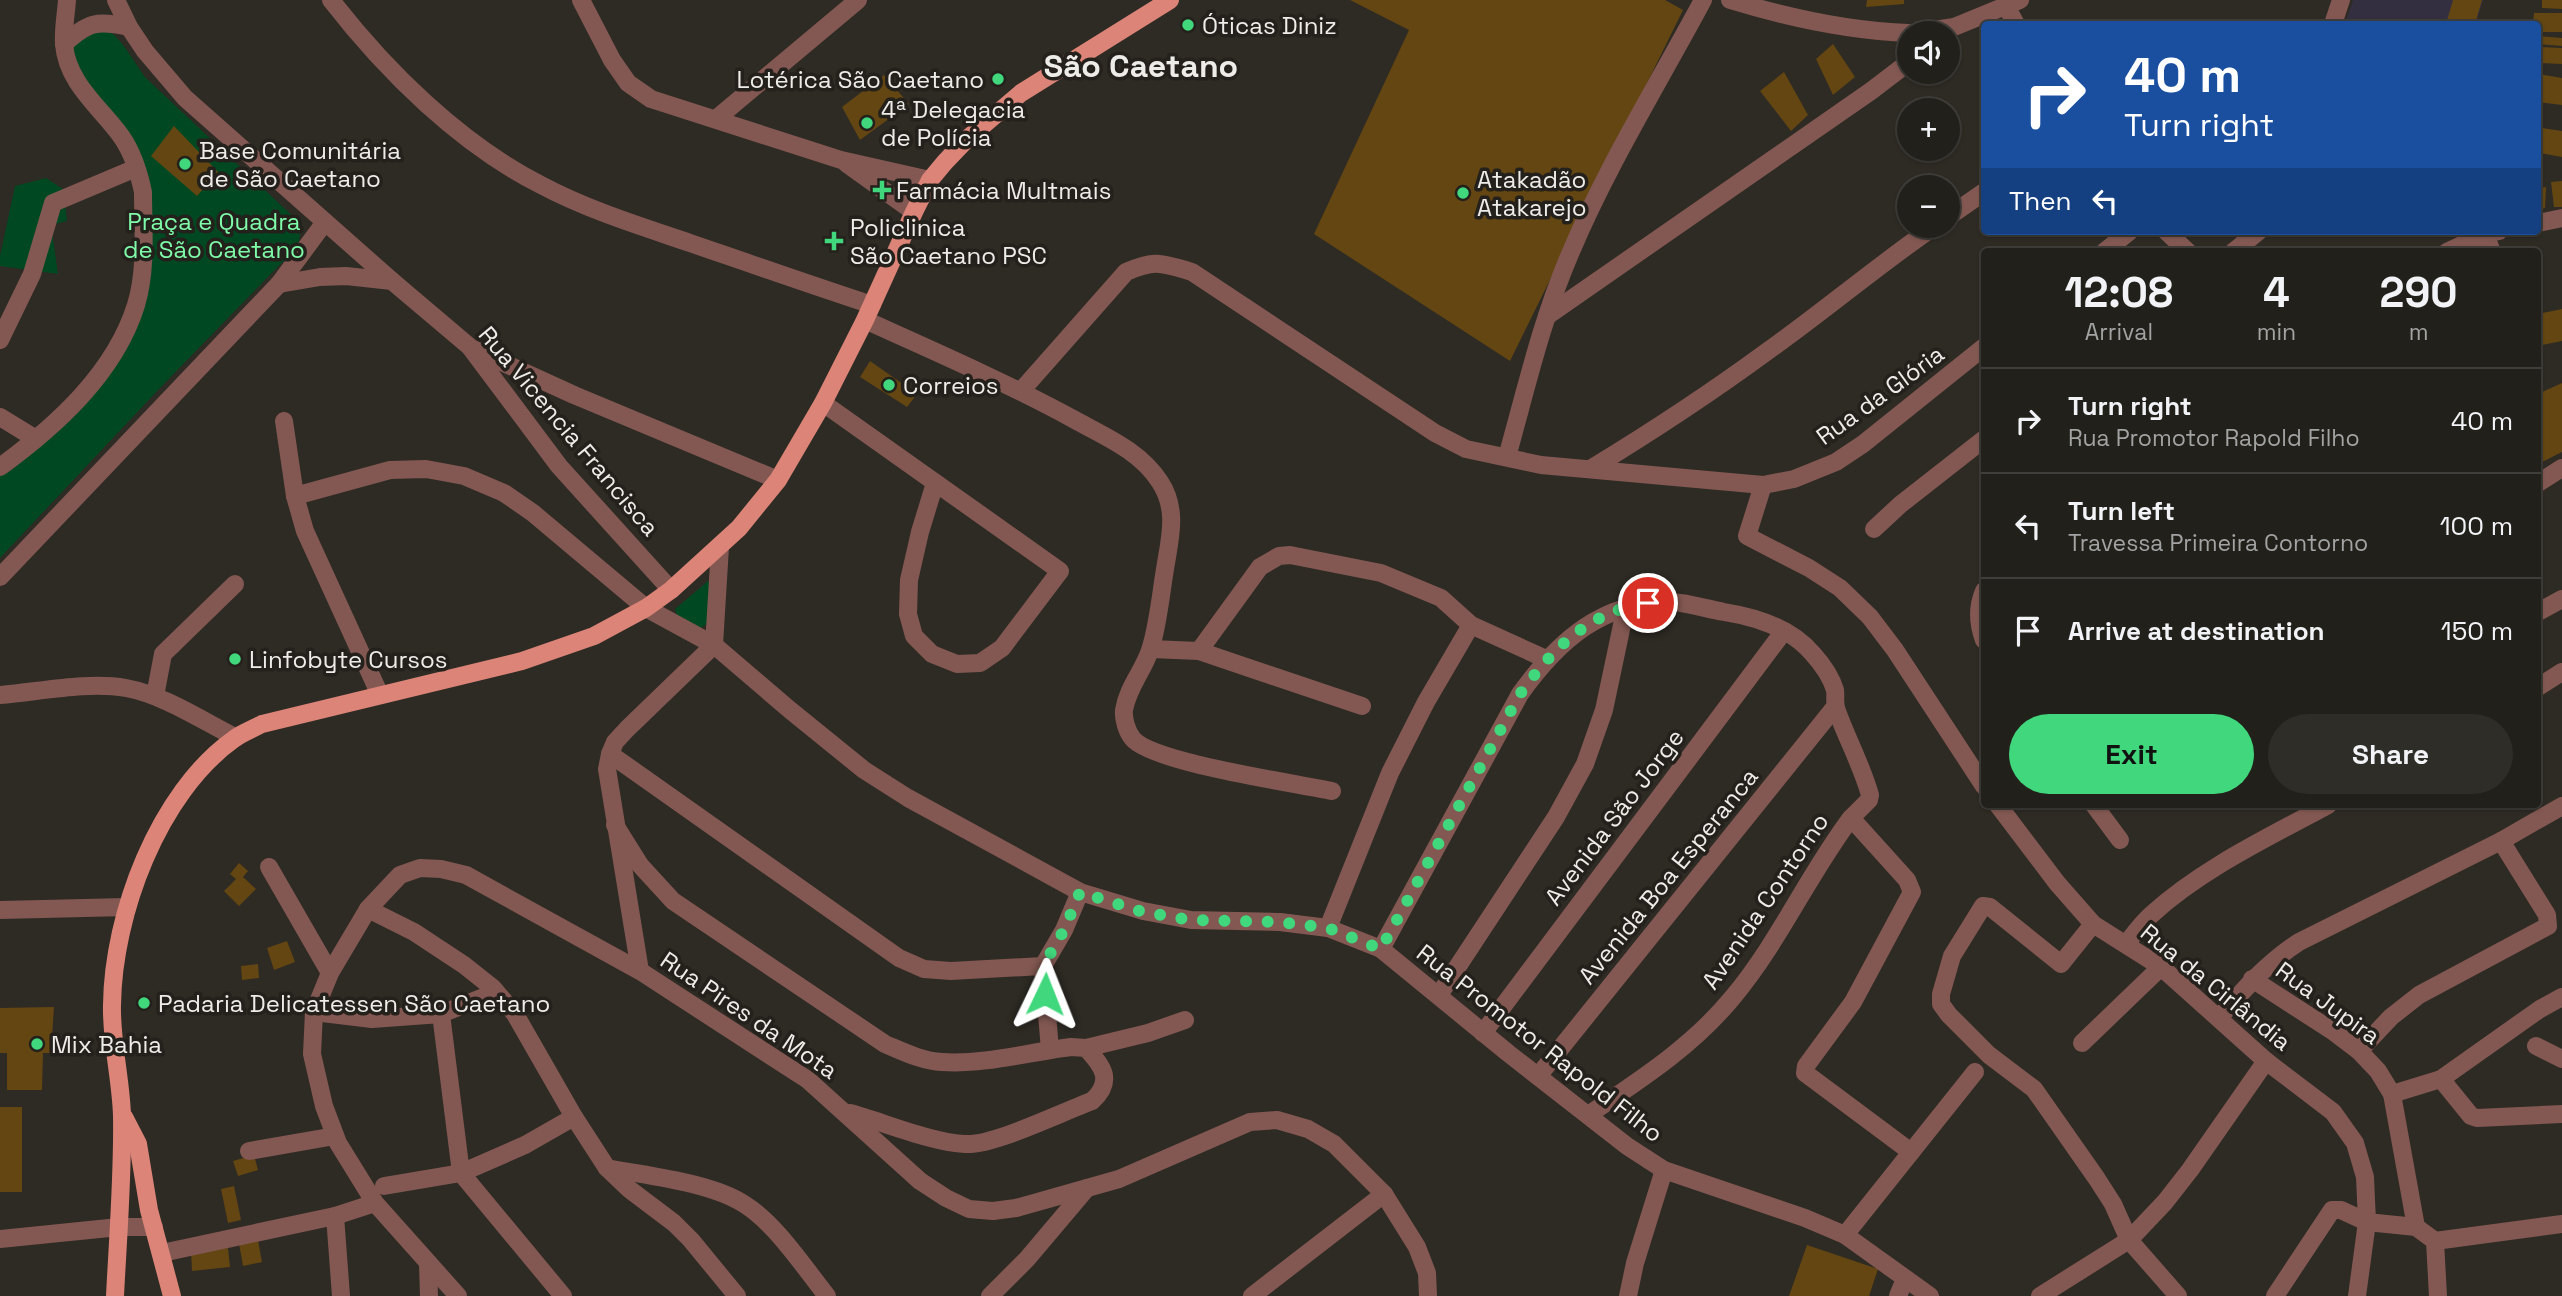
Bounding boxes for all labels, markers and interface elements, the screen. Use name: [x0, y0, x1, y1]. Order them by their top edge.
place label: Óticas Diniz: [1202, 10, 1337, 41]
marker: Óticas Diniz: [1180, 17, 1196, 33]
map controls: [1897, 21, 1960, 238]
button: sound: [1897, 21, 1960, 84]
text: 40 m: [2124, 44, 2241, 106]
district label: São Caetano: [1044, 46, 1238, 86]
icon: right: [2009, 49, 2100, 140]
place label: Lotérica São Caetano: [736, 64, 984, 95]
marker: Lotérica São Caetano: [990, 71, 1006, 87]
place label: 4ª Delegacia de Polícia: [881, 94, 1026, 153]
button: +: [1897, 98, 1960, 161]
text: Turn right: [2124, 105, 2274, 145]
marker: 4ª Delegacia de Polícia: [859, 115, 875, 131]
place label: Base Comunitária de São Caetano: [199, 135, 401, 194]
marker: Base Comunitária de São Caetano: [177, 156, 193, 172]
place label: Atakadão Atakarejo: [1477, 164, 1586, 223]
place label: Farmácia Multmais: [896, 175, 1111, 206]
button: −: [1897, 175, 1960, 238]
marker: Farmácia Multmais: [874, 182, 890, 198]
icon: left: [2086, 182, 2124, 220]
text: Then: [2009, 184, 2072, 218]
marker: Atakadão Atakarejo: [1455, 185, 1471, 201]
park label: Praça e Quadra de São Caetano: [123, 206, 305, 265]
place label: Policlinica São Caetano PSC: [850, 212, 1047, 271]
marker: Policlinica São Caetano PSC: [824, 231, 844, 251]
text: 12:08: [2064, 266, 2173, 319]
text: 4: [2263, 266, 2290, 319]
text: 290: [2380, 266, 2458, 319]
text: Arrival: [2085, 317, 2153, 347]
text: min: [2257, 317, 2296, 347]
text: m: [2409, 317, 2428, 347]
street label: Rua Vicencia Francisca: [472, 320, 666, 543]
street label: Rua da Glória: [1810, 338, 1950, 452]
place label: Correios: [903, 370, 998, 401]
marker: Correios: [881, 377, 897, 393]
text: Turn right: [2068, 389, 2192, 423]
icon: right: [2009, 402, 2047, 440]
text: 40 m: [2451, 404, 2513, 438]
text: Rua Promotor Rapold Filho: [2068, 423, 2360, 453]
text: Turn left: [2068, 494, 2175, 528]
icon: left: [2009, 507, 2047, 545]
text: 100 m: [2440, 509, 2513, 543]
text: Travessa Primeira Contorno: [2068, 528, 2368, 558]
pin: [1618, 573, 1678, 633]
icon: arrive: [1629, 584, 1667, 622]
icon: arrive: [2009, 612, 2047, 650]
text: Arrive at destination: [2068, 614, 2325, 648]
text: 150 m: [2441, 614, 2513, 648]
place label: Linfobyte Cursos: [249, 644, 447, 675]
marker: Linfobyte Cursos: [227, 651, 243, 667]
button: Exit: [2009, 714, 2254, 794]
button: Share: [2268, 714, 2513, 794]
street label: Avenida São Jorge: [1537, 723, 1691, 911]
street label: Avenida Boa Esperanca: [1571, 762, 1765, 990]
street label: Avenida Contorno: [1695, 807, 1835, 995]
street label: Rua da Cirlândia: [2134, 917, 2298, 1057]
street label: Rua Promotor Rapold Filho: [1411, 937, 1669, 1149]
street label: Rua Pires da Mota: [655, 944, 844, 1086]
street label: Rua Jupira: [2270, 955, 2387, 1051]
position arrow: [1008, 957, 1082, 1031]
place label: Padaria Delicatessen São Caetano: [158, 988, 550, 1019]
marker: Padaria Delicatessen São Caetano: [136, 995, 152, 1011]
place label: Mix Bahia: [51, 1029, 162, 1060]
marker: Mix Bahia: [29, 1036, 45, 1052]

